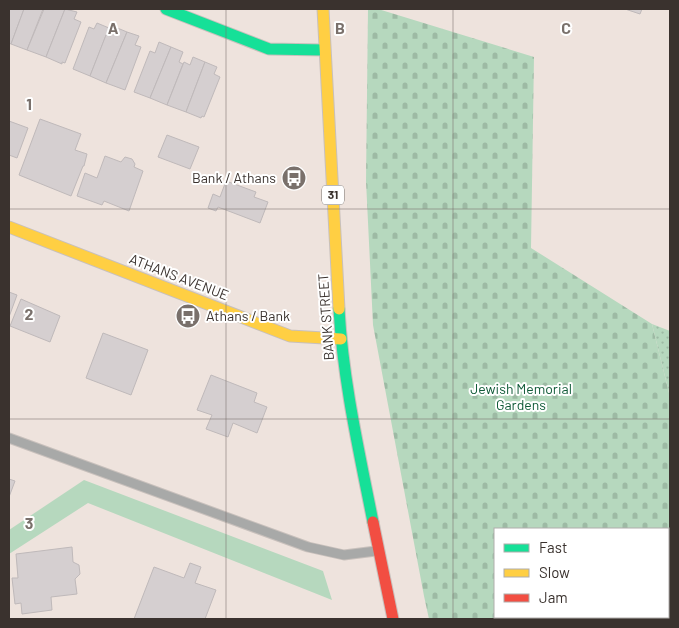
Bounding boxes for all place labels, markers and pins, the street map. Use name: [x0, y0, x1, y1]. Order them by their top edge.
bus stop icon: Bank / Athans: [281, 165, 307, 191]
place label: Bank / Athans: [192, 169, 276, 186]
bus stop icon: Athans / Bank: [175, 303, 201, 329]
place label: Athans / Bank: [206, 307, 290, 324]

